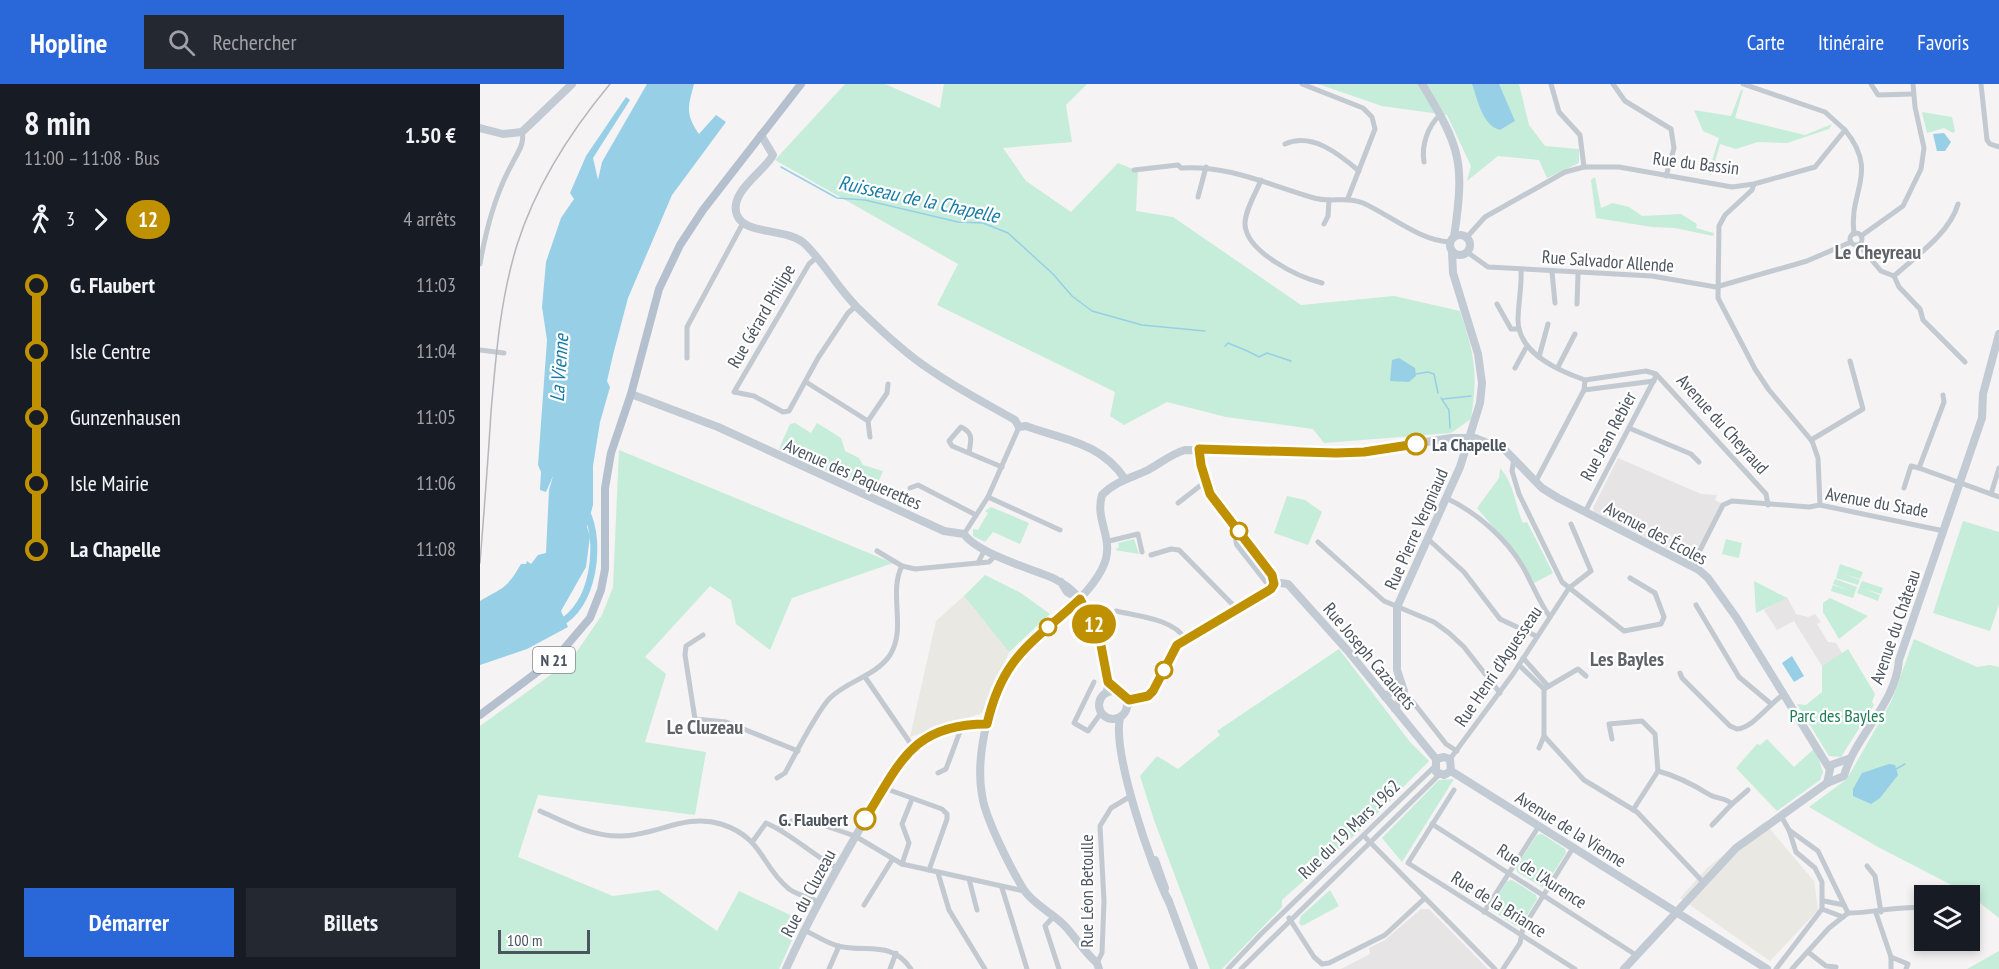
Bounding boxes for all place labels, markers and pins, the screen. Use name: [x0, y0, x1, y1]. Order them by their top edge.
marker: La Chapelle: [1405, 433, 1427, 455]
place label: La Chapelle: [1432, 433, 1507, 456]
unlabelled marker: [1230, 522, 1248, 540]
unlabelled marker: [1039, 618, 1057, 636]
unlabelled marker: [1155, 661, 1173, 679]
place label: G. Flaubert: [779, 808, 849, 831]
marker: G. Flaubert: [854, 808, 876, 830]

